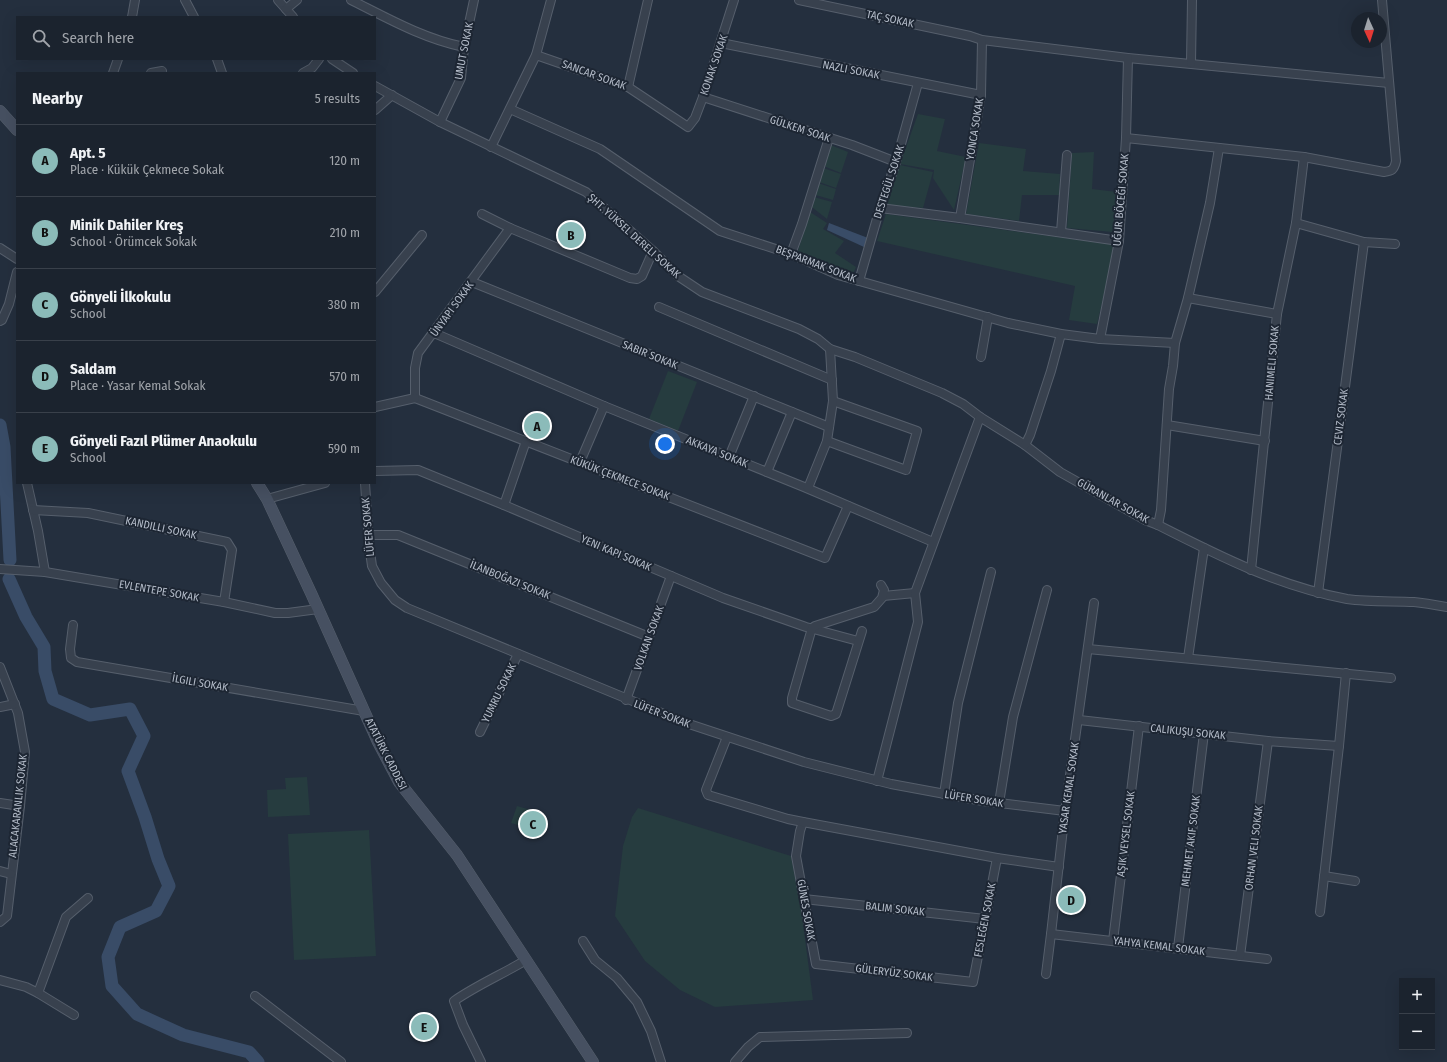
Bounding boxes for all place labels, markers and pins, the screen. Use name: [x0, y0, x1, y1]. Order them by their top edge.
pin: B: [558, 220, 584, 250]
pin: A: [524, 411, 550, 441]
pin: C: [520, 809, 546, 839]
pin: D: [1058, 885, 1084, 915]
pin: E: [411, 1012, 437, 1042]

